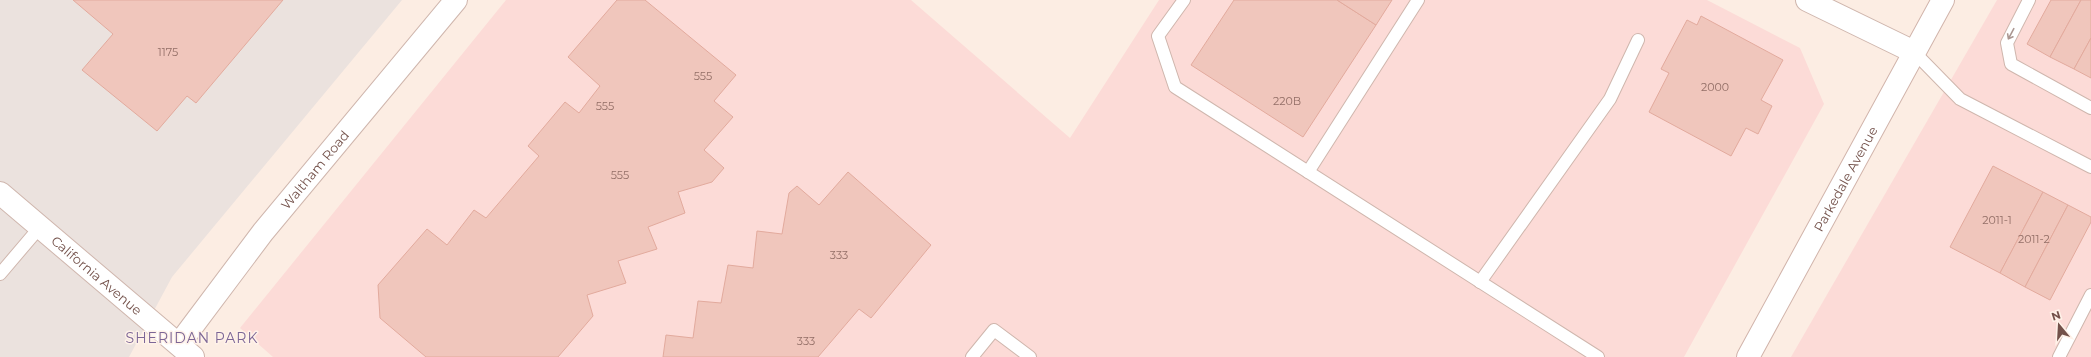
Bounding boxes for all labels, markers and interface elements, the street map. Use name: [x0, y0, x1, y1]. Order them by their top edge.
one-way arrow: [2007, 28, 2014, 40]
house number: 1175: [158, 45, 178, 59]
house number: 555: [694, 69, 712, 83]
house number: 2000: [1701, 80, 1729, 94]
house number: 220B: [1273, 94, 1301, 108]
house number: 555: [596, 99, 614, 113]
street label: Parkedale Avenue: [1810, 123, 1881, 234]
street label: Waltham Road: [277, 127, 352, 212]
house number: 555: [611, 168, 629, 182]
house number: 2011-1: [1982, 213, 2012, 227]
street label: California Avenue: [48, 232, 145, 318]
house number: 2011-2: [2018, 232, 2050, 246]
house number: 333: [830, 248, 848, 262]
north arrow: [2039, 305, 2079, 345]
text: N: [2050, 307, 2062, 324]
district label: SHERIDAN PARK: [126, 329, 258, 347]
house number: 333: [797, 334, 815, 348]

